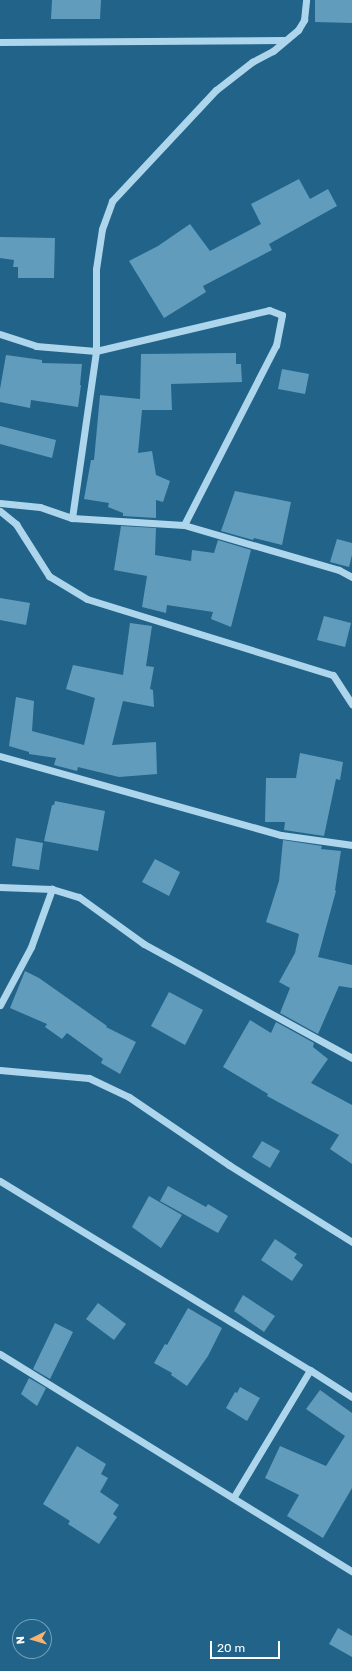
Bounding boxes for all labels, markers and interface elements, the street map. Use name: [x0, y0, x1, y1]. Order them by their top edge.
north arrow: [12, 1619, 52, 1659]
scale bar: [212, 1633, 282, 1659]
text: N: [14, 1635, 27, 1645]
text: 20 m: [217, 1641, 245, 1655]

